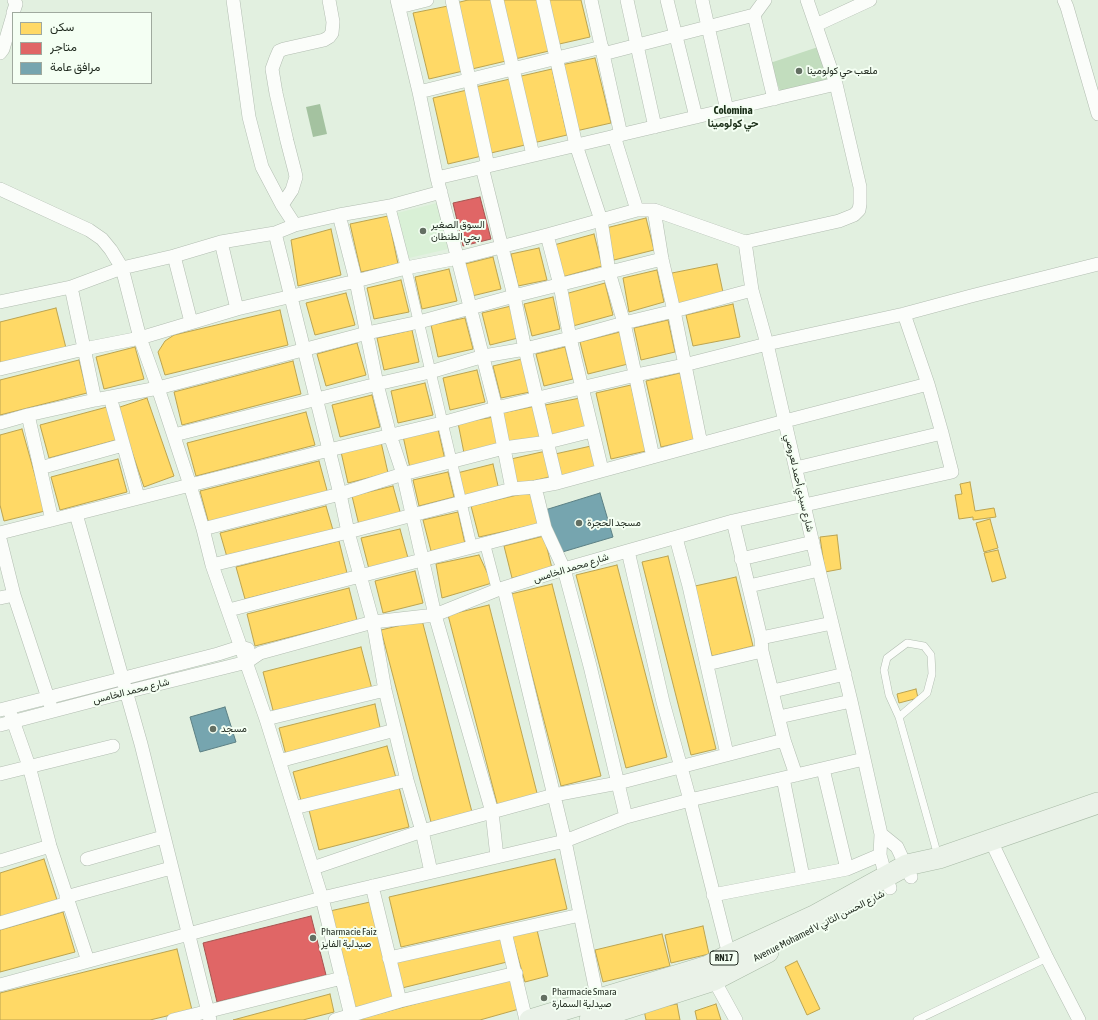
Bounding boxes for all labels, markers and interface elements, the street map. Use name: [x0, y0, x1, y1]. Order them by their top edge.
legend: [12, 12, 152, 84]
text: سكن: [50, 20, 74, 34]
text: متاجر: [50, 40, 77, 54]
text: مرافق عامة: [50, 60, 100, 74]
place label: ملعب حي كولومينا: [807, 65, 878, 77]
marker: ملعب حي كولومينا: [794, 66, 804, 76]
district label: Colomina حي كولومينا: [707, 104, 759, 130]
place label: السوق الصغير بحي الطنطان: [431, 219, 485, 242]
marker: السوق الصغير بحي الطنطان: [418, 226, 428, 236]
street label: شارع سيدي أحمد لعروصي: [782, 433, 816, 533]
place label: مسجد الحجرة: [587, 517, 641, 529]
marker: مسجد الحجرة: [574, 518, 584, 528]
street label: شارع محمد الخامس: [532, 551, 610, 585]
street label: شارع محمد الخامس: [92, 676, 170, 706]
place label: مسجد: [221, 723, 247, 735]
marker: مسجد: [208, 724, 218, 734]
street label: Avenue Mohamed V شارع الحسن الثاني: [751, 888, 887, 964]
place label: Pharmacie Faiz صيدلية الفايز: [321, 926, 376, 950]
marker: Pharmacie Faiz صيدلية الفايز: [308, 933, 318, 943]
road number: RN17: [710, 951, 738, 965]
place label: Pharmacie Smara صيدلية السمارة: [552, 986, 617, 1010]
marker: Pharmacie Smara صيدلية السمارة: [539, 993, 549, 1003]

